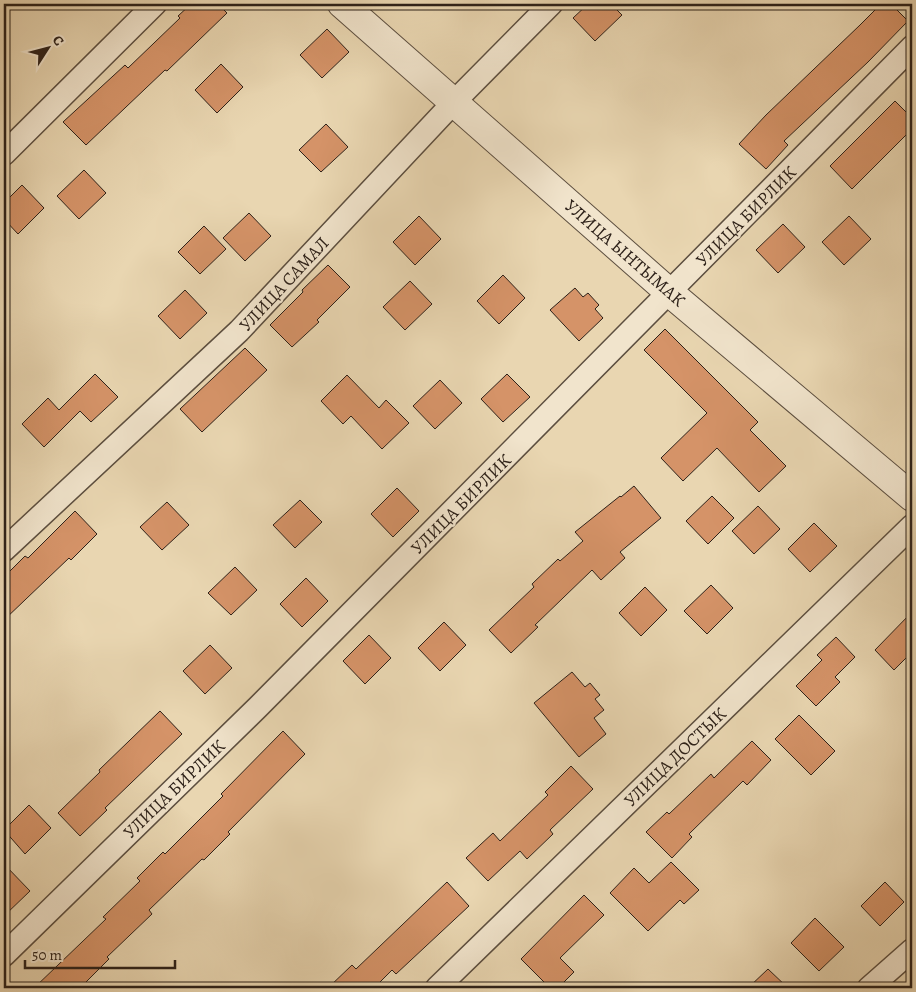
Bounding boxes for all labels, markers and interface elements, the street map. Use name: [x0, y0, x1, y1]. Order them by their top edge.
north arrow: [22, 22, 72, 72]
text: С: [48, 32, 69, 50]
street label: УЛИЦА БИРЛИК: [691, 160, 802, 271]
street label: УЛИЦА ЫНТЫМАК: [560, 194, 691, 312]
street label: УЛИЦА САМАЛ: [234, 231, 334, 337]
street label: УЛИЦА БИРЛИК: [406, 448, 517, 559]
street label: УЛИЦА ДОСТЫК: [619, 702, 732, 812]
street label: УЛИЦА БИРЛИК: [118, 734, 230, 844]
scale bar: [25, 937, 175, 969]
text: 50 m: [32, 945, 62, 965]

